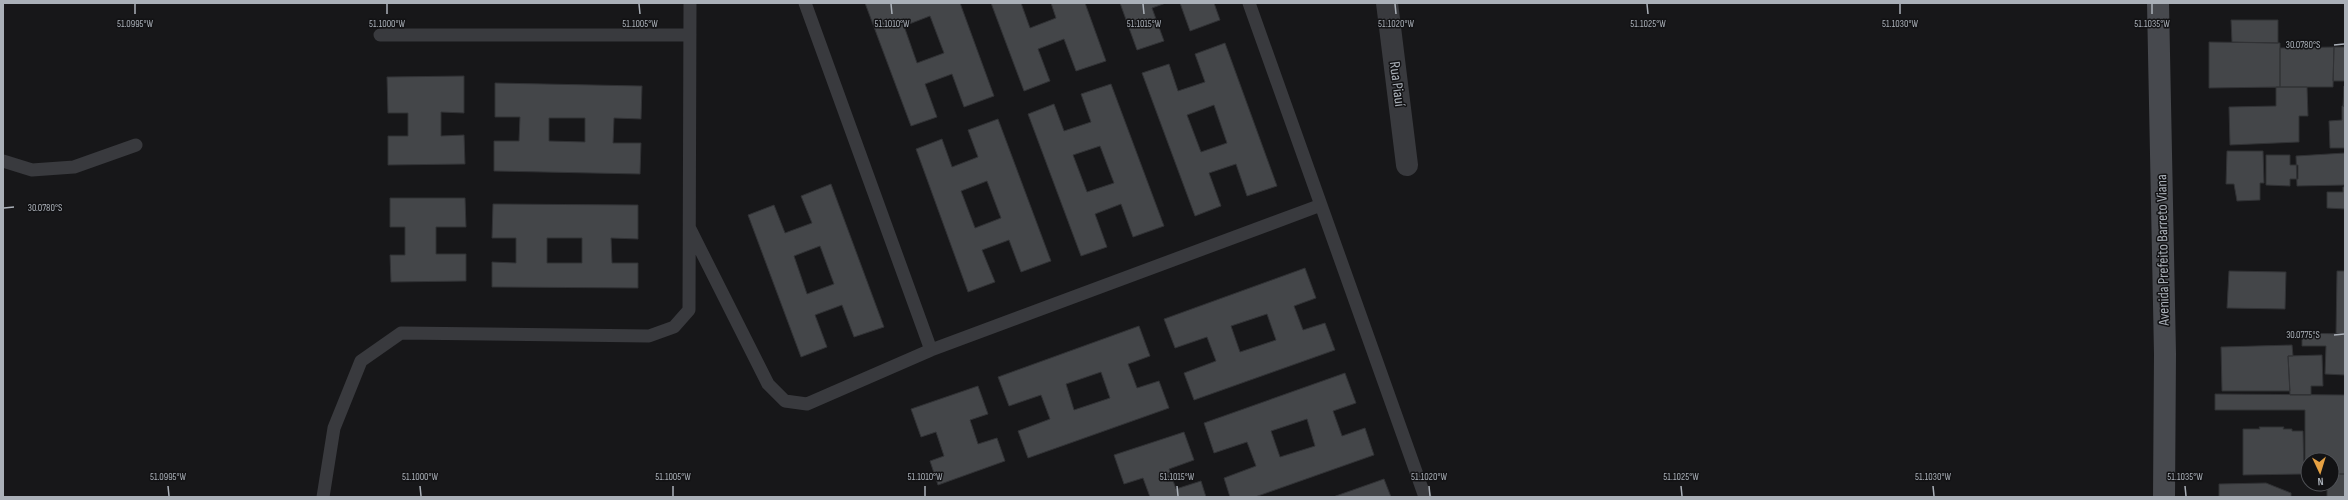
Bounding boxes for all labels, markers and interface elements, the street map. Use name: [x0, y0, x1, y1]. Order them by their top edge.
text: 51.0995°W: [117, 18, 154, 30]
text: 51.1000°W: [369, 18, 406, 30]
text: 51.1005°W: [622, 18, 658, 30]
text: 51.1010°W: [874, 18, 910, 30]
text: 51.1015°W: [1127, 18, 1162, 30]
text: 51.1020°W: [1378, 18, 1414, 30]
text: 51.1025°W: [1630, 18, 1666, 30]
text: 51.1030°W: [1882, 18, 1918, 30]
text: 51.1035°W: [2134, 18, 2170, 30]
text: 30.0780°S: [2286, 39, 2320, 51]
street label: Rua Piauí: [1385, 60, 1409, 108]
street label: Avenida Prefeito Barreto Viana: [2152, 174, 2174, 327]
text: 30.0780°S: [28, 202, 62, 214]
text: 30.0775°S: [2286, 329, 2320, 341]
north arrow: [2300, 452, 2340, 492]
text: 51.0995°W: [150, 471, 187, 483]
text: 51.1000°W: [402, 471, 439, 483]
text: 51.1005°W: [655, 471, 691, 483]
text: 51.1010°W: [907, 471, 943, 483]
text: 51.1015°W: [1160, 471, 1195, 483]
text: 51.1020°W: [1411, 471, 1447, 483]
text: 51.1025°W: [1663, 471, 1699, 483]
text: 51.1030°W: [1915, 471, 1951, 483]
text: 51.1035°W: [2167, 471, 2203, 483]
text: N: [2317, 475, 2324, 488]

